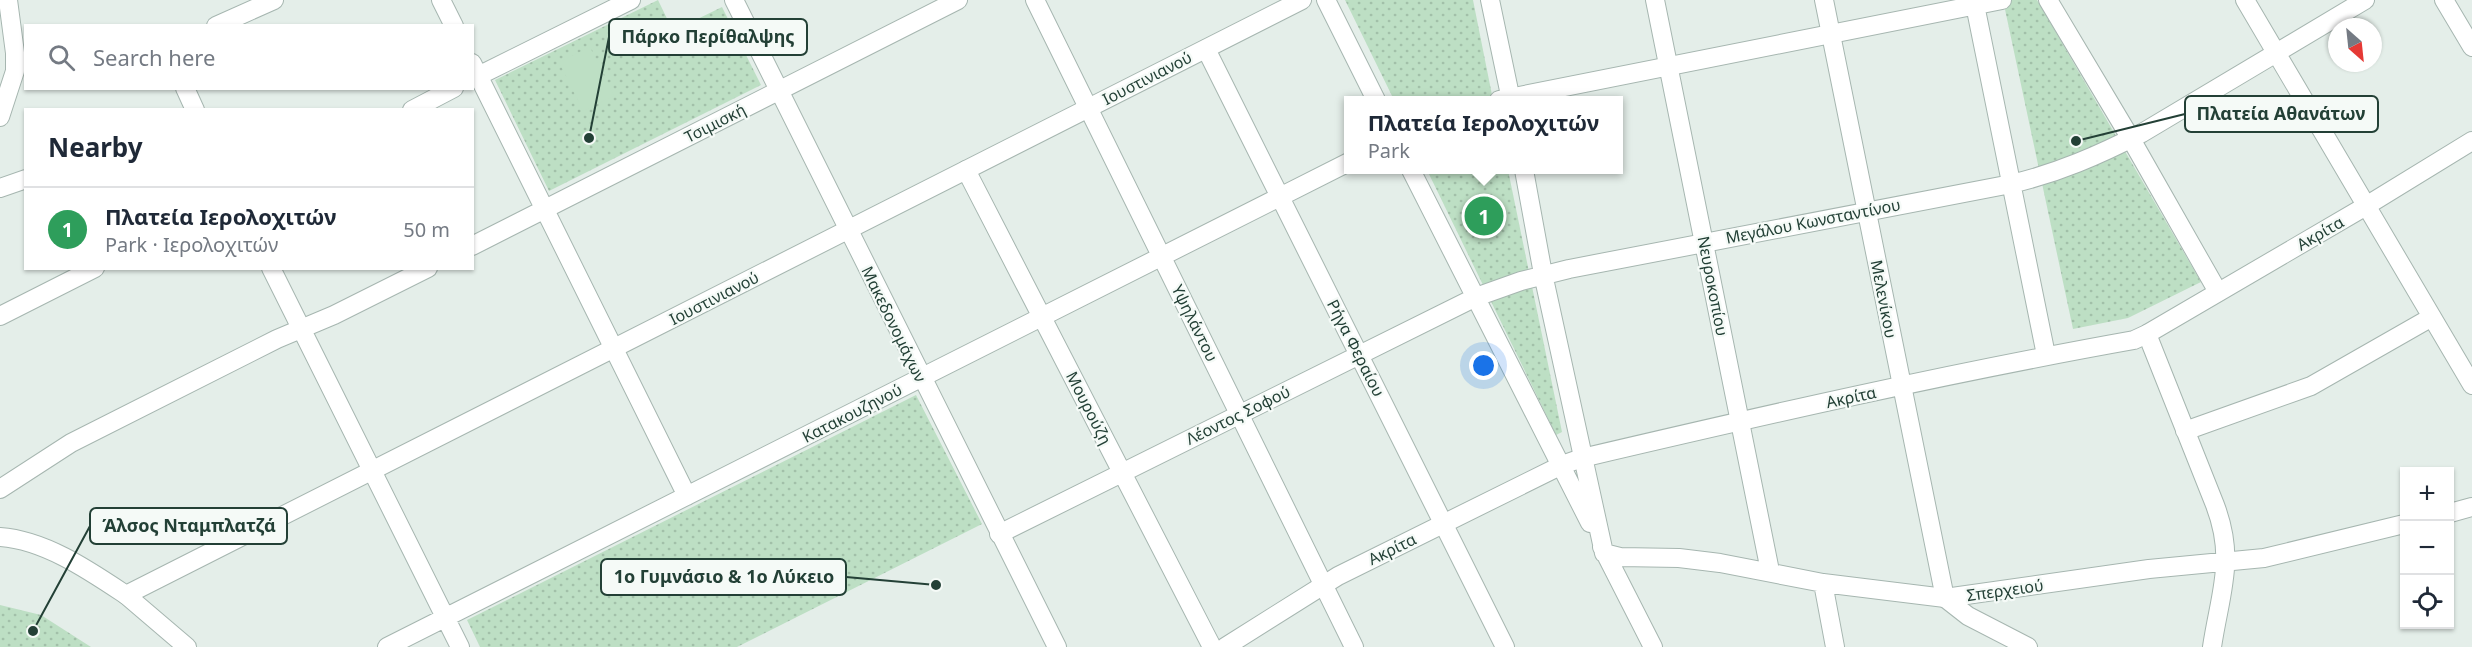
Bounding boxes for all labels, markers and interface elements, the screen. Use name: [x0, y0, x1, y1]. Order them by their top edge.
north arrow: [2328, 18, 2382, 72]
callout: Πάρκο Περίθαλψης: [609, 19, 807, 55]
search box: [24, 24, 474, 90]
text: Πάρκο Περίθαλψης: [621, 24, 795, 48]
icon: search: [45, 41, 78, 74]
text: Search here: [93, 42, 215, 72]
street label: Ιουστινιανού: [1098, 46, 1196, 110]
popup: [1344, 96, 1623, 174]
callout: Πλατεία Αθανάτων: [2185, 96, 2378, 132]
street label: Τσιμισκή: [681, 98, 749, 148]
text: Πλατεία Αθανάτων: [2197, 101, 2365, 125]
text: Πλατεία Ιερολοχιτών: [1368, 107, 1599, 137]
text: Nearby: [48, 129, 143, 165]
text: Park: [1368, 137, 1410, 164]
street label: Μεγάλου Κωνσταντίνου: [1724, 193, 1902, 249]
pin: 1: [1464, 194, 1504, 238]
text: Πλατεία Ιερολοχιτών: [105, 201, 337, 231]
street label: Ακρίτα: [2292, 211, 2348, 255]
text: 1: [62, 216, 73, 243]
text: 50 m: [403, 216, 450, 243]
text: Park · Ιερολοχιτών: [105, 231, 278, 258]
street label: Νευροκοπίου: [1693, 234, 1733, 338]
street label: Μελενίκου: [1866, 258, 1902, 340]
street label: Μακεδονομάχων: [856, 262, 932, 386]
street label: Ιουστινιανού: [665, 266, 763, 330]
street label: Υψηλάντου: [1167, 281, 1223, 365]
street label: Ρήγα Φεραίου: [1322, 296, 1390, 400]
your location: [1469, 351, 1498, 380]
street label: Μουρούζη: [1061, 367, 1117, 449]
street label: Κατακουζηνού: [798, 378, 906, 448]
street label: Λέοντος Σοφού: [1182, 380, 1294, 450]
street label: Ακρίτα: [1824, 381, 1878, 413]
map controls: [2400, 467, 2454, 629]
button: +: [2400, 467, 2454, 521]
callout: Άλσος Νταμπλατζά: [90, 508, 287, 544]
text: Άλσος Νταμπλατζά: [102, 513, 276, 537]
button: −: [2400, 521, 2454, 575]
street label: Ακρίτα: [1364, 528, 1420, 570]
callout: 1o Γυμνάσιο & 1ο Λύκειο: [601, 559, 846, 595]
text: 1o Γυμνάσιο & 1ο Λύκειο: [614, 564, 834, 588]
street label: Σπερχειού: [1965, 574, 2045, 606]
button: locate: [2400, 575, 2454, 629]

